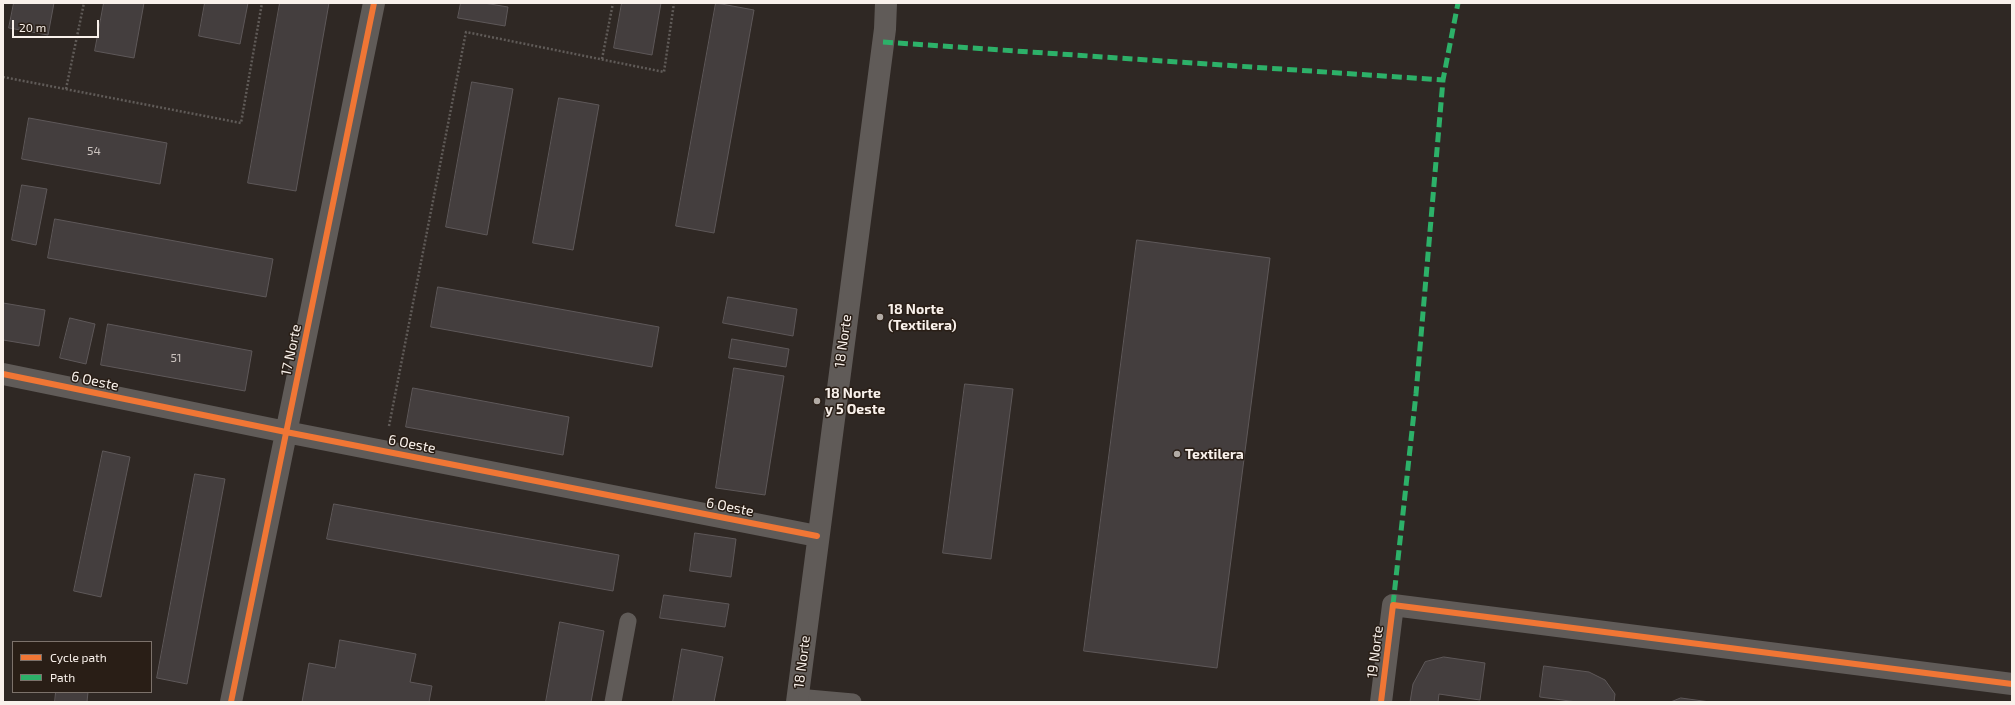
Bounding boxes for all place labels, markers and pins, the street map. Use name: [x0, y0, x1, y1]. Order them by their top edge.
place label: 18 Norte (Textilera): [888, 301, 957, 334]
marker: 18 Norte (Textilera): [875, 312, 885, 322]
place label: 18 Norte y 5 Oeste: [825, 385, 885, 418]
marker: 18 Norte y 5 Oeste: [812, 396, 822, 406]
place label: Textilera: [1185, 446, 1244, 462]
marker: Textilera: [1172, 449, 1182, 459]

